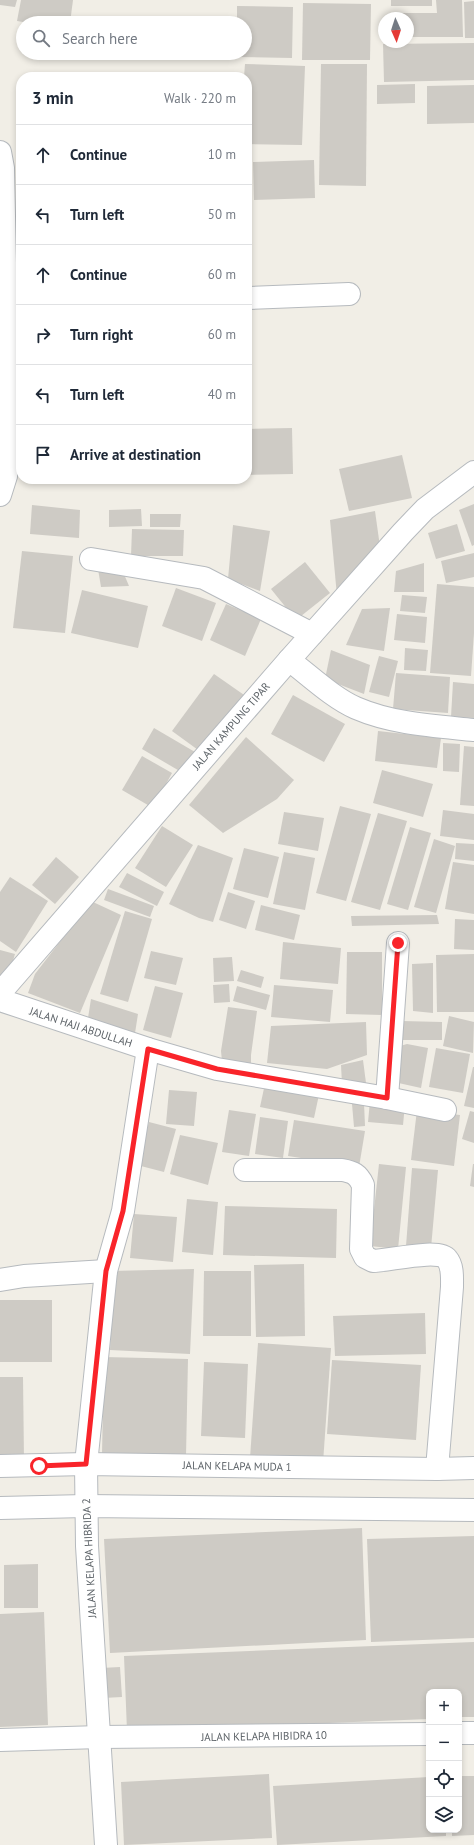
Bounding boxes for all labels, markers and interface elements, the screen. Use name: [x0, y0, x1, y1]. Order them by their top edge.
north arrow: [378, 12, 414, 48]
search box: [16, 16, 252, 60]
icon: search: [30, 27, 52, 49]
text: Search here: [62, 29, 138, 48]
text: 3 min: [32, 87, 73, 109]
text: Walk · 220 m: [164, 90, 236, 107]
icon: ahead: [32, 144, 54, 166]
text: Continue: [70, 145, 127, 164]
text: 10 m: [208, 146, 236, 163]
icon: left: [32, 204, 54, 226]
text: Turn left: [70, 205, 124, 224]
text: 50 m: [208, 206, 236, 223]
icon: ahead: [32, 264, 54, 286]
text: Continue: [70, 265, 127, 284]
text: 60 m: [208, 266, 236, 283]
icon: right: [32, 324, 54, 346]
text: Turn right: [70, 325, 133, 344]
text: 60 m: [208, 326, 236, 343]
icon: left: [32, 384, 54, 406]
text: Turn left: [70, 385, 124, 404]
text: 40 m: [208, 386, 236, 403]
icon: arrive: [32, 444, 54, 466]
text: Arrive at destination: [70, 445, 201, 464]
street label: JALAN KAMPUNG TIPAR: [188, 679, 273, 773]
route end: [389, 934, 407, 952]
street label: JALAN HAJI ABDULLAH: [27, 1003, 134, 1050]
route start: [30, 1457, 48, 1475]
street label: JALAN KELAPA MUDA 1: [181, 1458, 292, 1474]
street label: JALAN KELAPA HIBRIDA 2: [79, 1498, 99, 1619]
map controls: [426, 1689, 462, 1833]
button: +: [426, 1689, 462, 1725]
button: −: [426, 1725, 462, 1761]
street label: JALAN KELAPA HIBIDRA 10: [200, 1728, 327, 1744]
button: locate: [426, 1761, 462, 1797]
button: layers: [426, 1797, 462, 1833]

